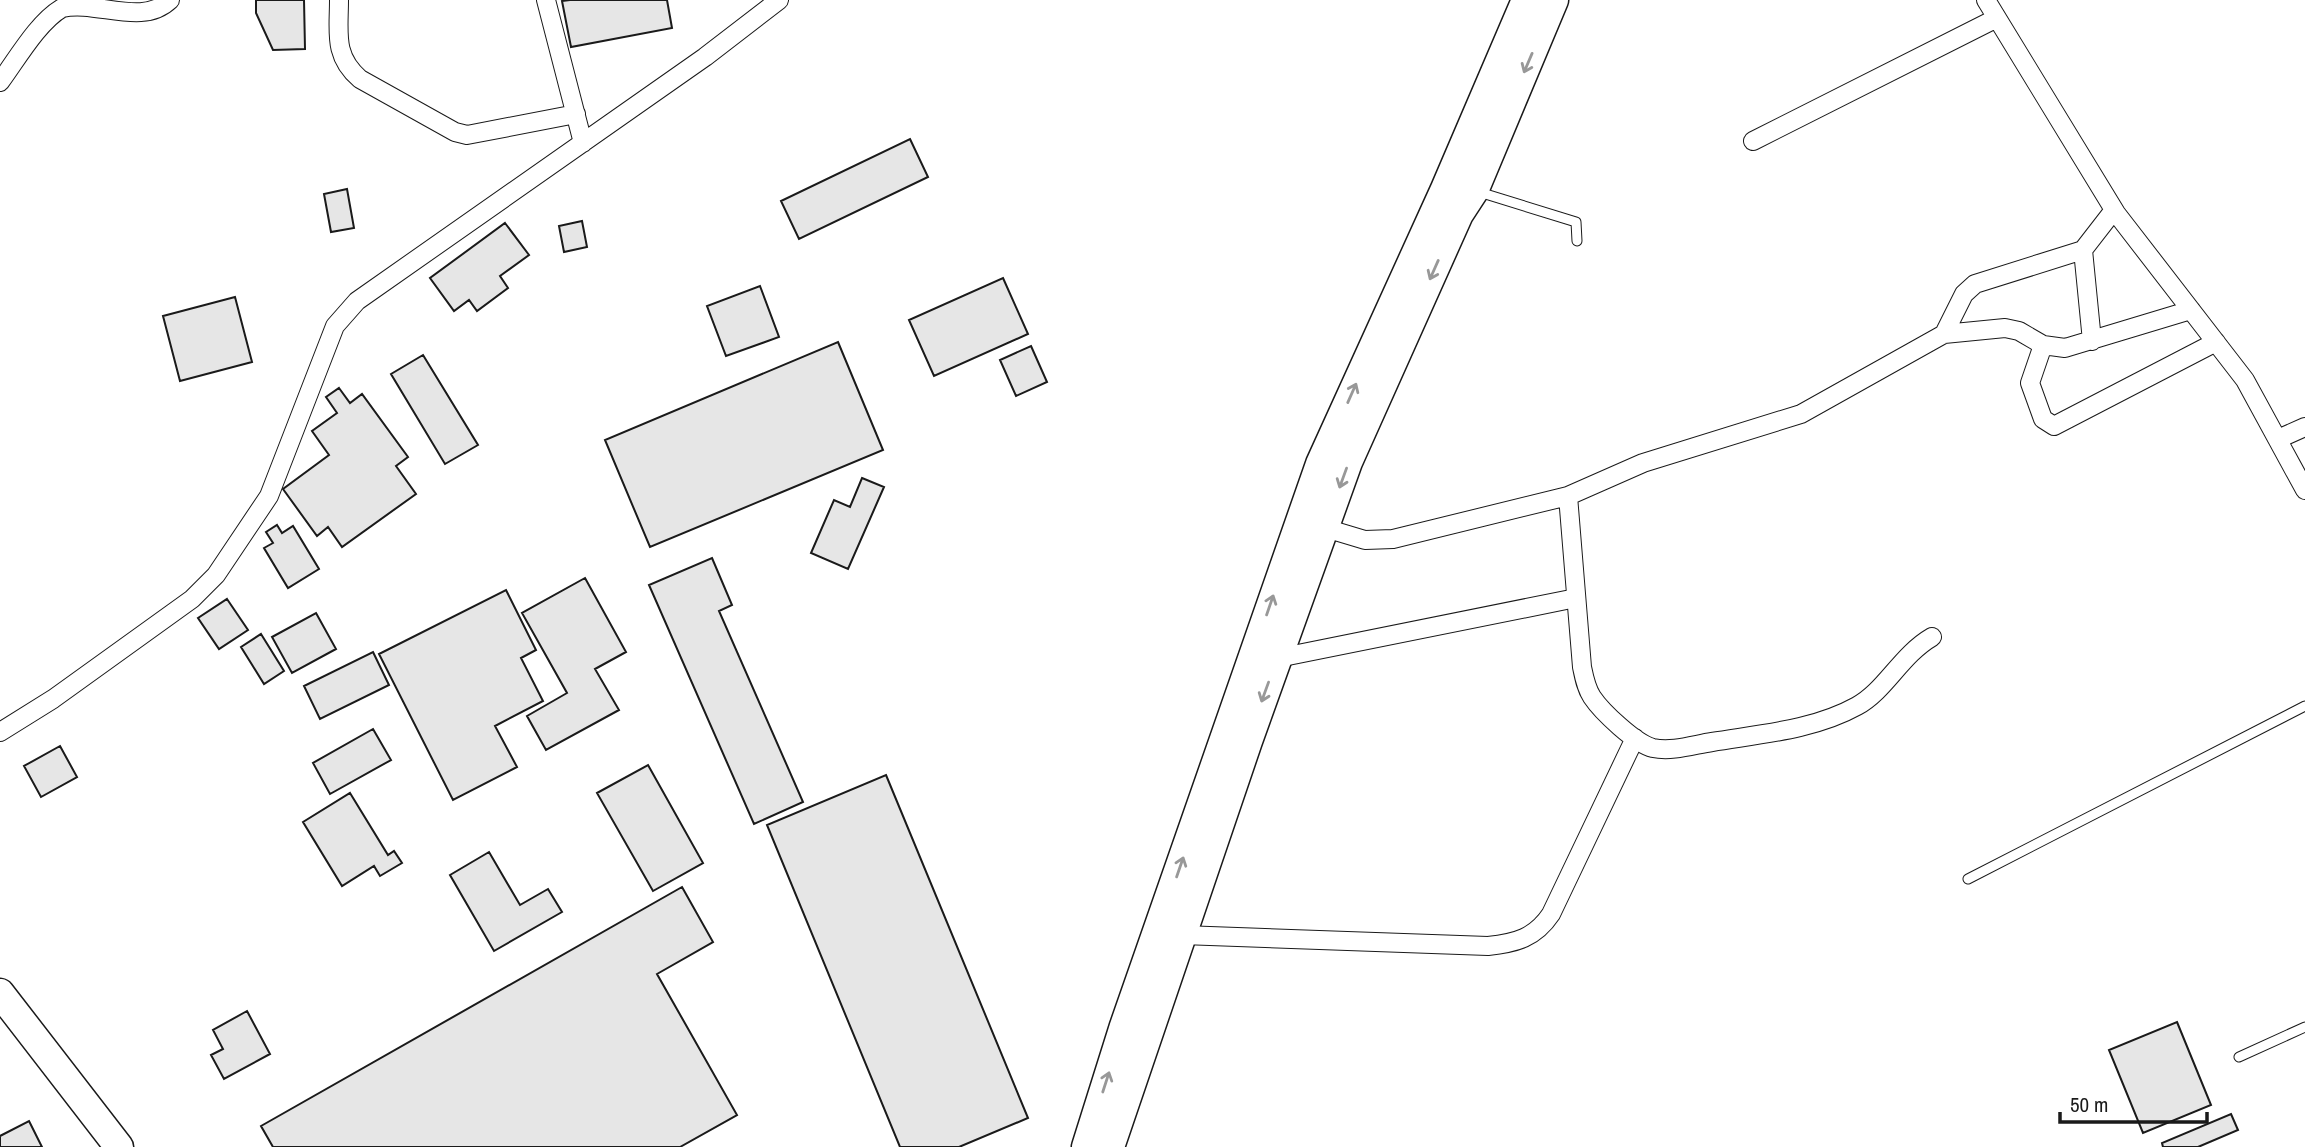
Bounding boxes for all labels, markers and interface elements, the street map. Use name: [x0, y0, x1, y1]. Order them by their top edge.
one-way arrow: [1521, 52, 1534, 73]
one-way arrow: [1427, 259, 1440, 280]
one-way arrow: [1346, 383, 1359, 404]
one-way arrow: [1335, 467, 1348, 488]
one-way arrow: [1265, 595, 1277, 617]
one-way arrow: [1258, 681, 1271, 702]
one-way arrow: [1175, 856, 1187, 878]
one-way arrow: [1101, 1071, 1114, 1093]
scale bar: [2060, 1080, 2207, 1124]
text: 50 m: [2070, 1090, 2108, 1119]

